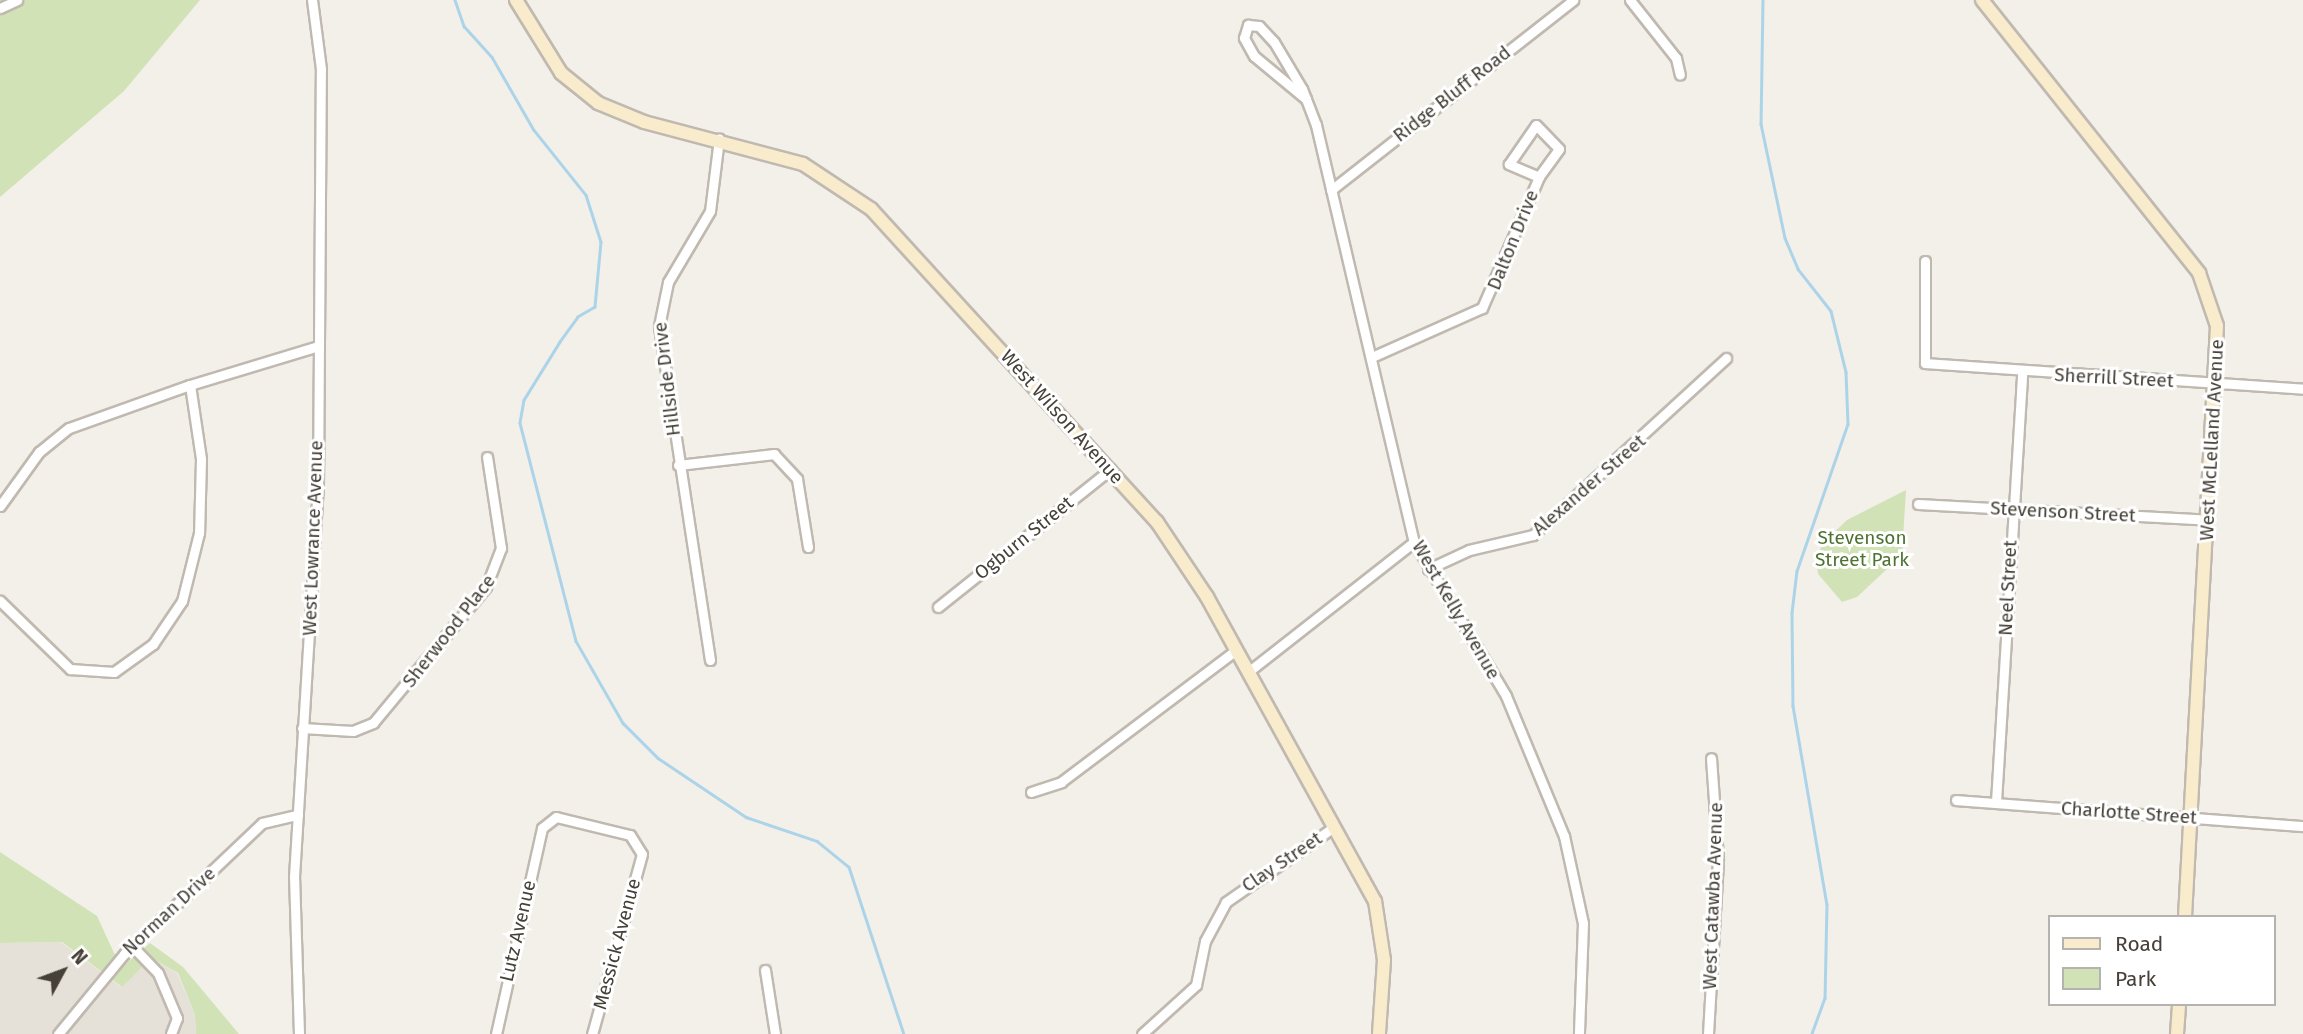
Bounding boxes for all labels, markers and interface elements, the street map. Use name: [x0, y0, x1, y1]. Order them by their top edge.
street label: Ridge Bluff Road: [1389, 41, 1515, 147]
street label: Dalton Drive: [1483, 187, 1543, 293]
street label: Hillside Drive: [649, 321, 685, 437]
street label: West McLelland Avenue: [2195, 339, 2229, 541]
street label: West Wilson Avenue: [996, 345, 1128, 489]
street label: Sherrill Street: [2054, 363, 2174, 393]
street label: Alexander Street: [1528, 430, 1650, 540]
street label: West Lowrance Avenue: [298, 440, 328, 636]
street label: Ogburn Street: [970, 491, 1078, 585]
street label: Stevenson Street: [1990, 497, 2136, 527]
park label: Stevenson Street Park: [1815, 527, 1909, 571]
street label: West Kelly Avenue: [1407, 537, 1505, 683]
street label: Neel Street: [1994, 540, 2022, 636]
street label: Sherwood Place: [398, 570, 500, 692]
street label: Charlotte Street: [2060, 797, 2198, 829]
street label: West Catawba Avenue: [1698, 802, 1728, 990]
street label: Clay Street: [1238, 827, 1326, 897]
street label: Norman Drive: [118, 862, 220, 960]
street label: Messick Avenue: [589, 876, 645, 1012]
street label: Lutz Avenue: [495, 878, 541, 984]
legend: [2048, 915, 2275, 1006]
text: Road: [2115, 931, 2163, 957]
north arrow: [28, 936, 98, 1006]
text: N: [66, 945, 92, 969]
text: Park: [2115, 966, 2156, 992]

